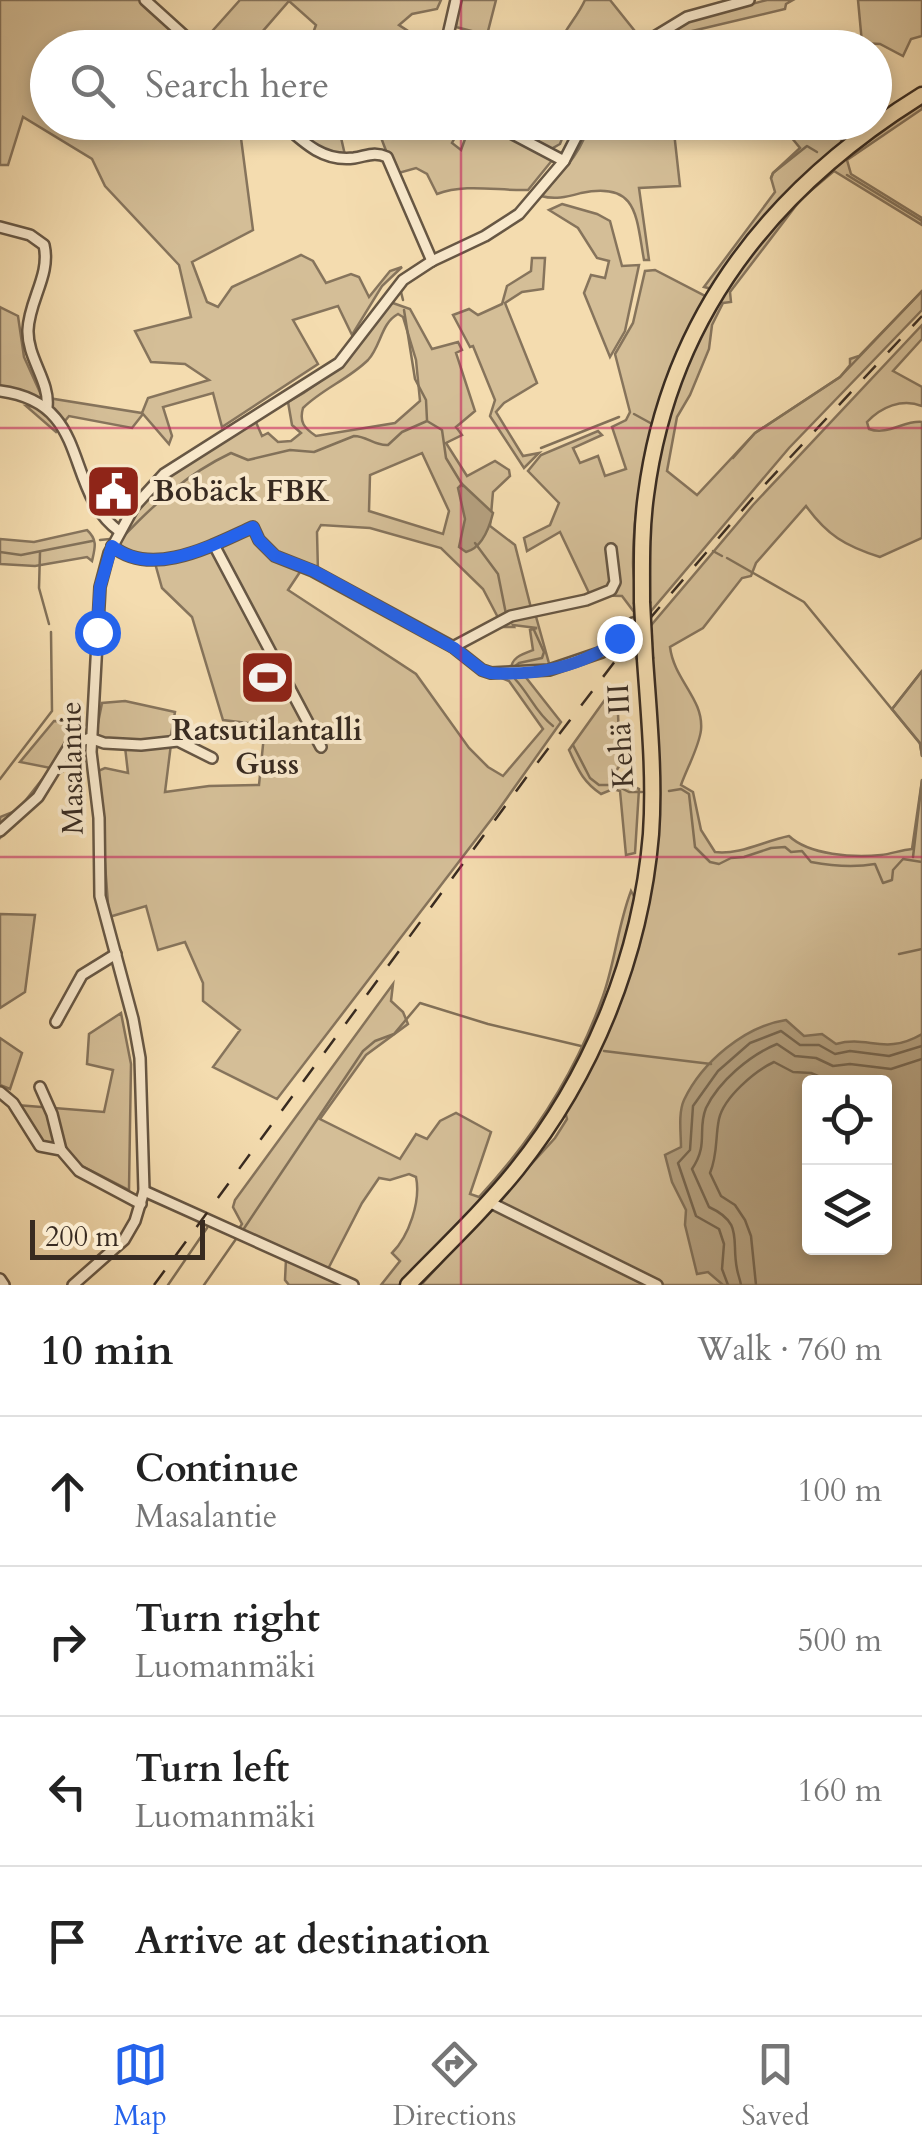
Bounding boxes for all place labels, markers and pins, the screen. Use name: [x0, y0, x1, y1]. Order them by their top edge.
public building icon: Bobäck FBK: [84, 461, 144, 521]
place label: Bobäck FBK: [153, 471, 330, 512]
sports icon: Ratsutilantalli Guss: [237, 647, 297, 707]
place label: Ratsutilantalli Guss: [172, 710, 362, 785]

